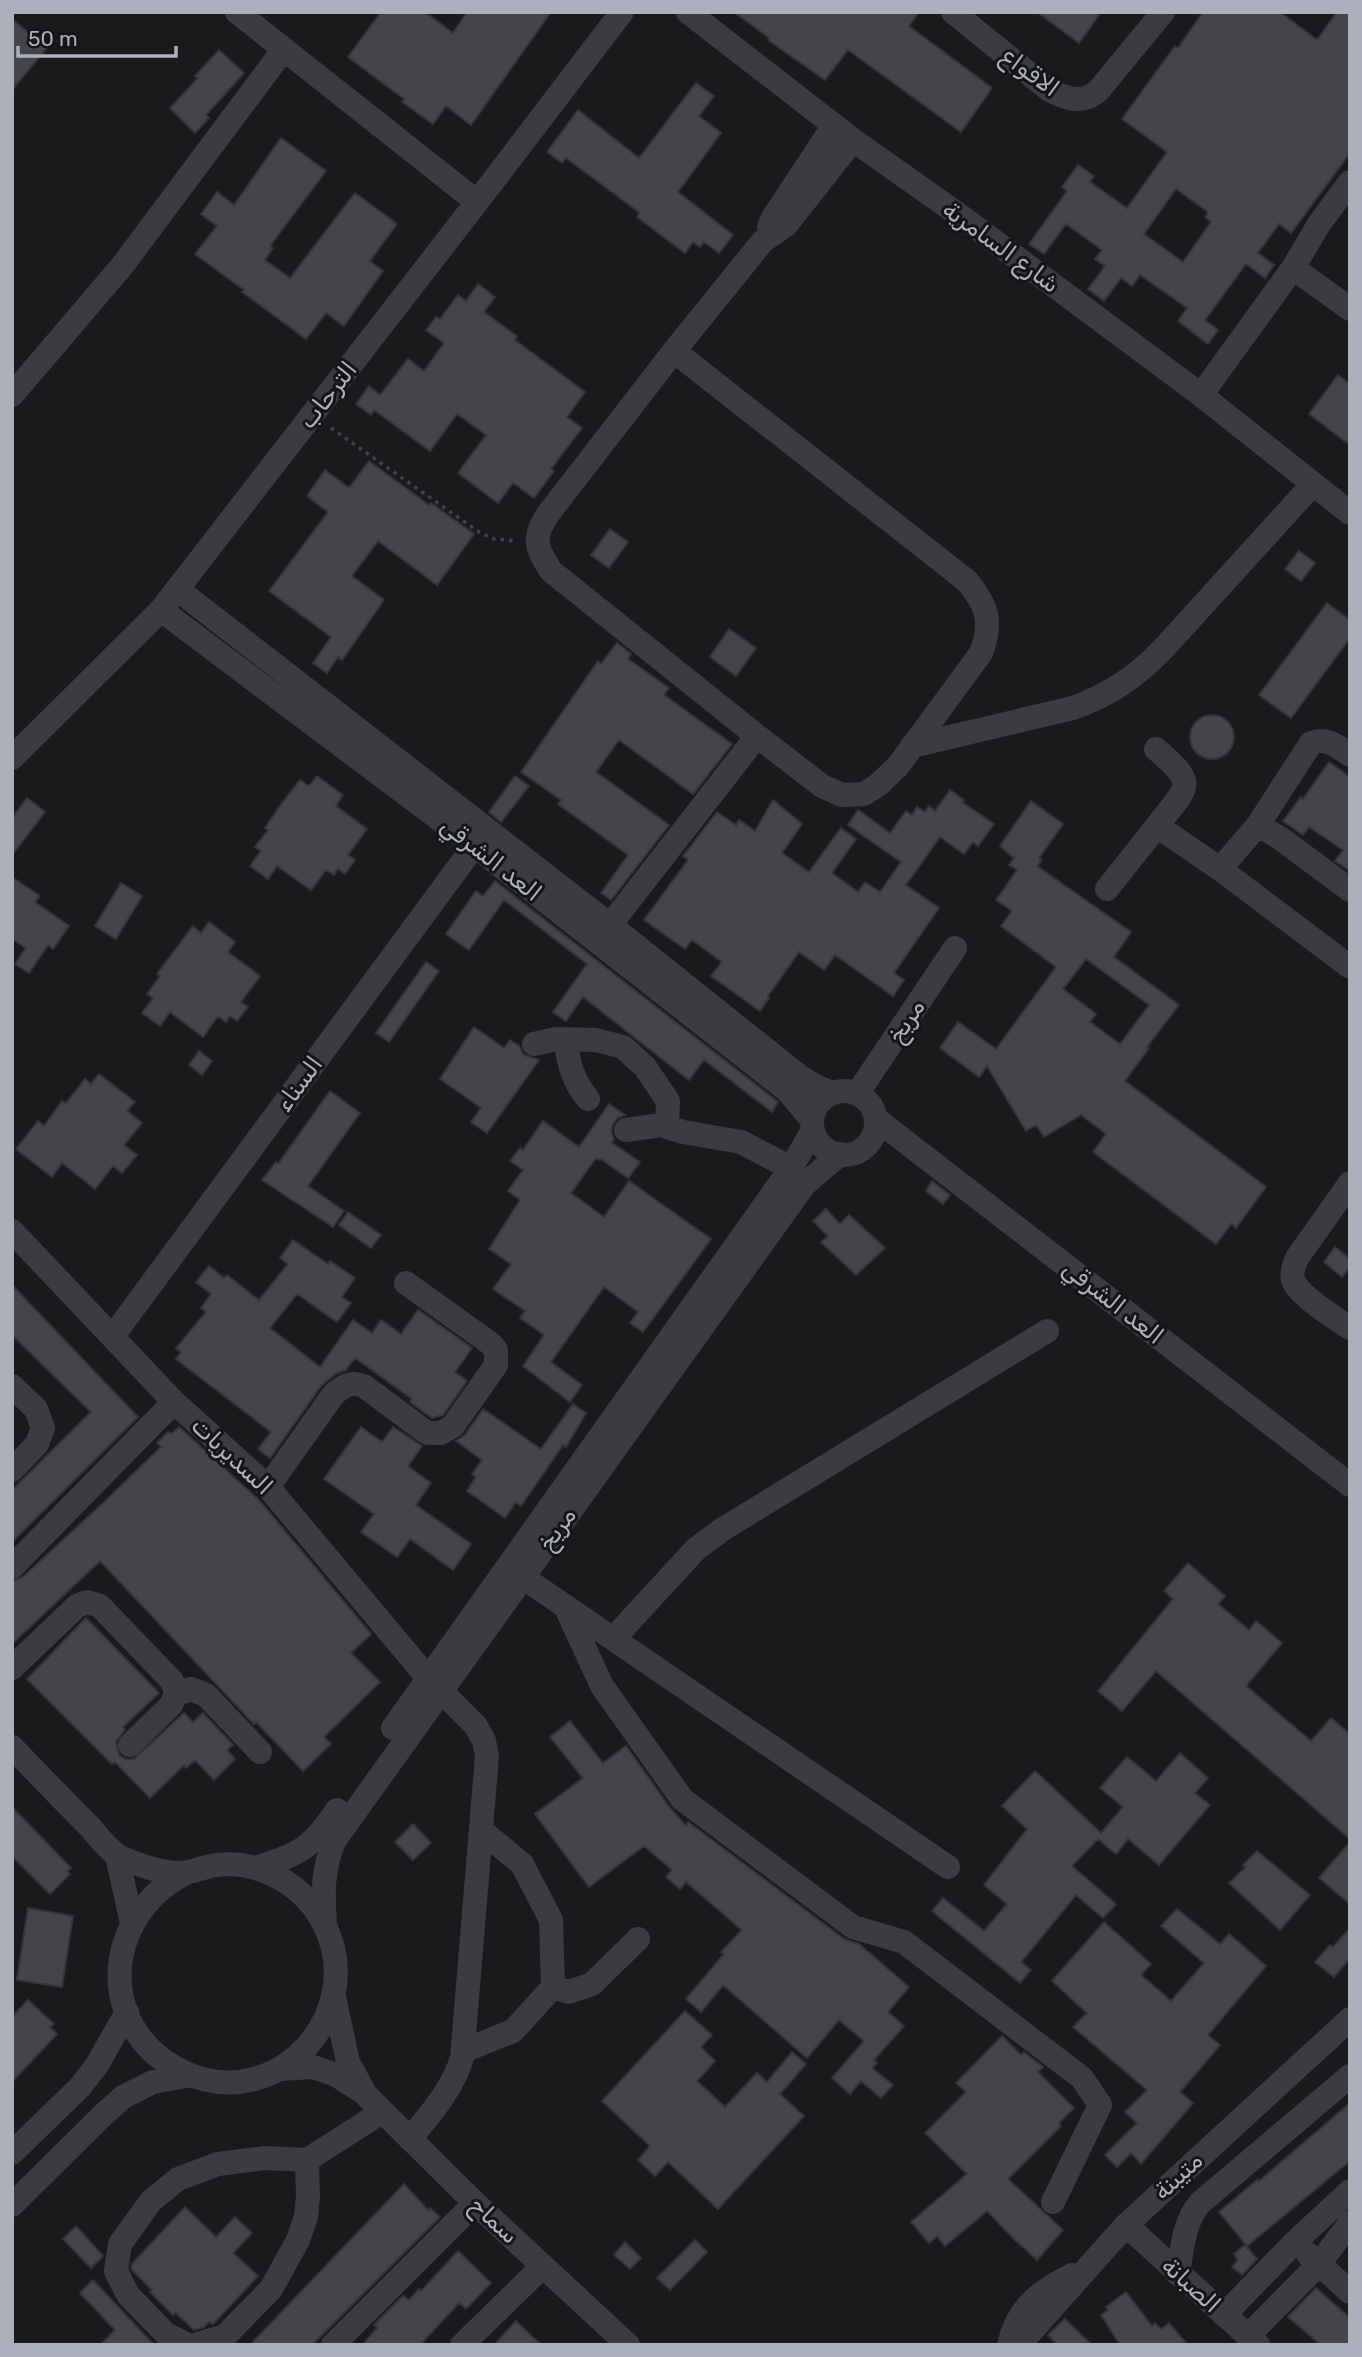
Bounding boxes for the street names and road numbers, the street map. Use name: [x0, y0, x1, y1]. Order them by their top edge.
street label: الاقواع: [994, 42, 1065, 104]
street label: شارع السامرية: [936, 195, 1065, 300]
street label: الترحاب: [293, 356, 363, 434]
street label: العد الشرقي: [433, 811, 547, 910]
street label: مريخ: [881, 994, 933, 1050]
street label: السناء: [270, 1051, 328, 1117]
street label: العد الشرقي: [1055, 1254, 1169, 1353]
street label: السديريات: [186, 1411, 278, 1501]
street label: مريخ: [532, 1502, 584, 1558]
street label: متيبنة: [1148, 2146, 1208, 2206]
street label: سماح: [462, 2191, 524, 2251]
street label: الصبانة: [1156, 2252, 1226, 2318]

